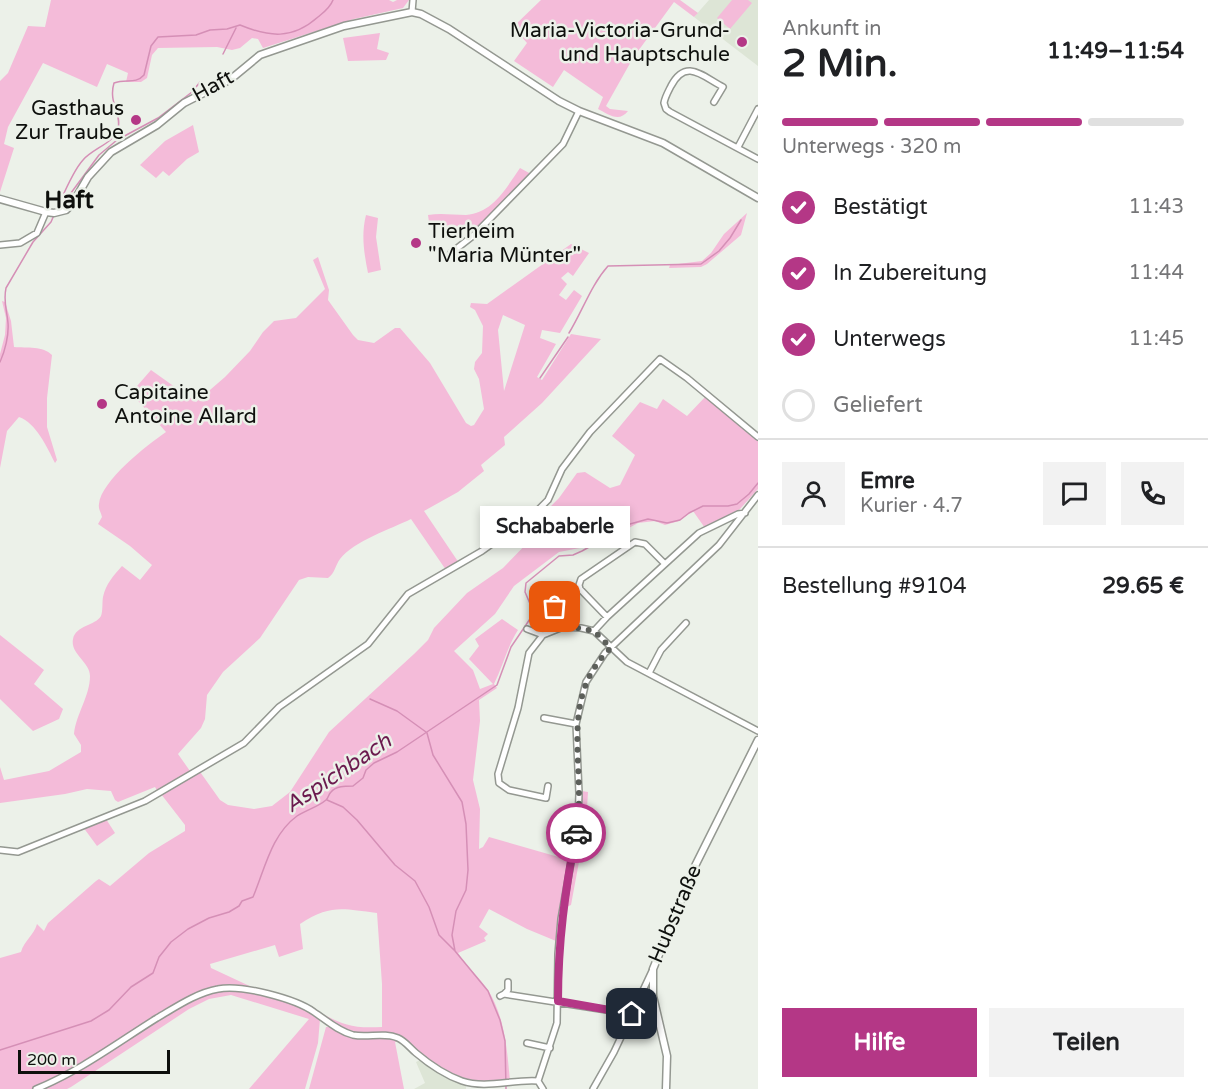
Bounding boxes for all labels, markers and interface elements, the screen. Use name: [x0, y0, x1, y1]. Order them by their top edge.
text: Ankunft in: [782, 17, 881, 41]
place label: Maria-Victoria-Grund- und Hauptschule: [510, 18, 730, 67]
marker: Maria-Victoria-Grund- und Hauptschule: [735, 35, 749, 49]
text: 11:49–11:54: [1047, 38, 1184, 64]
text: 2 Min.: [782, 40, 898, 87]
street label: Haft: [188, 65, 238, 107]
place label: Gasthaus Zur Traube: [15, 96, 124, 145]
marker: Gasthaus Zur Traube: [129, 113, 143, 127]
text: Unterwegs · 320 m: [782, 135, 961, 159]
district label: Haft: [44, 186, 95, 215]
icon: check: [782, 191, 815, 224]
text: Bestätigt: [833, 194, 928, 220]
text: 11:43: [1129, 195, 1184, 219]
place label: Tierheim "Maria Münter": [428, 219, 581, 268]
marker: Tierheim "Maria Münter": [409, 236, 423, 250]
icon: check: [782, 257, 815, 290]
text: In Zubereitung: [833, 260, 987, 286]
text: 11:44: [1129, 261, 1184, 285]
icon: check: [782, 323, 815, 356]
text: Unterwegs: [833, 326, 946, 352]
text: 11:45: [1129, 327, 1184, 351]
place label: Capitaine Antoine Allard: [114, 380, 257, 429]
text: Geliefert: [833, 392, 923, 418]
marker: Capitaine Antoine Allard: [95, 397, 109, 411]
button: person: [782, 462, 845, 525]
button: chat: [1043, 462, 1106, 525]
button: phone: [1121, 462, 1184, 525]
text: Emre: [860, 468, 915, 494]
text: Kurier · 4.7: [860, 494, 963, 518]
callout: Schababerle: [480, 505, 630, 547]
text: Schababerle: [496, 515, 614, 539]
text: Bestellung #9104: [782, 573, 967, 599]
text: 29.65 €: [1102, 573, 1184, 599]
pin: [529, 581, 580, 632]
icon: bag: [538, 590, 571, 623]
water label: Aspichbach: [280, 728, 397, 818]
courier: [546, 803, 606, 863]
icon: car: [560, 817, 593, 850]
street label: Hubstraße: [643, 861, 707, 967]
pin: [606, 988, 657, 1039]
icon: home: [615, 997, 648, 1030]
button: Hilfe: [782, 1008, 977, 1077]
button: Teilen: [989, 1008, 1184, 1077]
scale bar: [18, 1047, 170, 1074]
text: 200 m: [27, 1050, 76, 1070]

